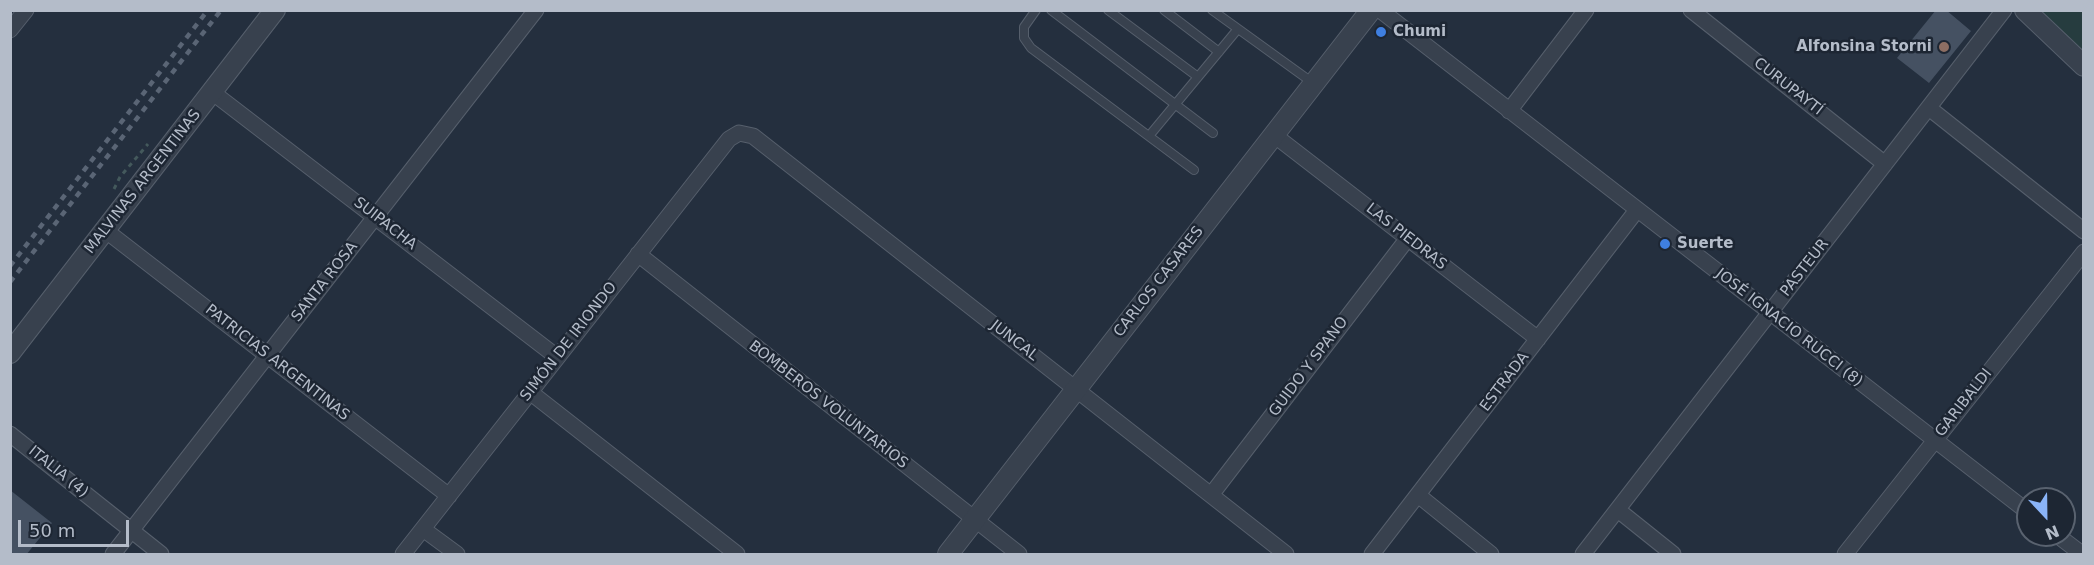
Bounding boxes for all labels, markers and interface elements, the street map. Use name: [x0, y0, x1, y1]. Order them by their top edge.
place label: Chumi: [1393, 23, 1446, 41]
marker: Chumi: [1374, 25, 1388, 39]
place label: Alfonsina Storni: [1796, 38, 1932, 56]
marker: Alfonsina Storni: [1937, 40, 1951, 54]
street label: CURUPAYTÍ: [1750, 54, 1826, 120]
street label: MALVINAS ARGENTINAS: [81, 106, 205, 258]
street label: SUIPACHA: [350, 194, 420, 254]
street label: LAS PIEDRAS: [1362, 200, 1450, 274]
street label: CARLOS CASARES: [1110, 223, 1208, 341]
place label: Suerte: [1677, 235, 1733, 253]
street label: PASTEUR: [1777, 236, 1833, 300]
marker: Suerte: [1658, 237, 1672, 251]
street label: SANTA ROSA: [288, 238, 362, 326]
street label: JOSÉ IGNACIO RUCCI (8): [1712, 265, 1866, 391]
street label: SIMÓN DE IRIONDO: [517, 279, 621, 405]
street label: PATRICIAS ARGENTINAS: [201, 301, 353, 425]
street label: GUIDO Y SPANO: [1266, 314, 1352, 420]
street label: JUNCAL: [987, 317, 1041, 365]
street label: BOMBEROS VOLUNTARIOS: [745, 337, 911, 473]
street label: ESTRADA: [1477, 349, 1533, 415]
street label: GARIBALDI: [1932, 365, 1996, 441]
street label: ITALIA (4): [24, 442, 92, 502]
north arrow: [2016, 487, 2076, 547]
scale bar: [21, 508, 132, 546]
text: 50 m: [29, 520, 75, 541]
text: N: [2042, 521, 2062, 544]

